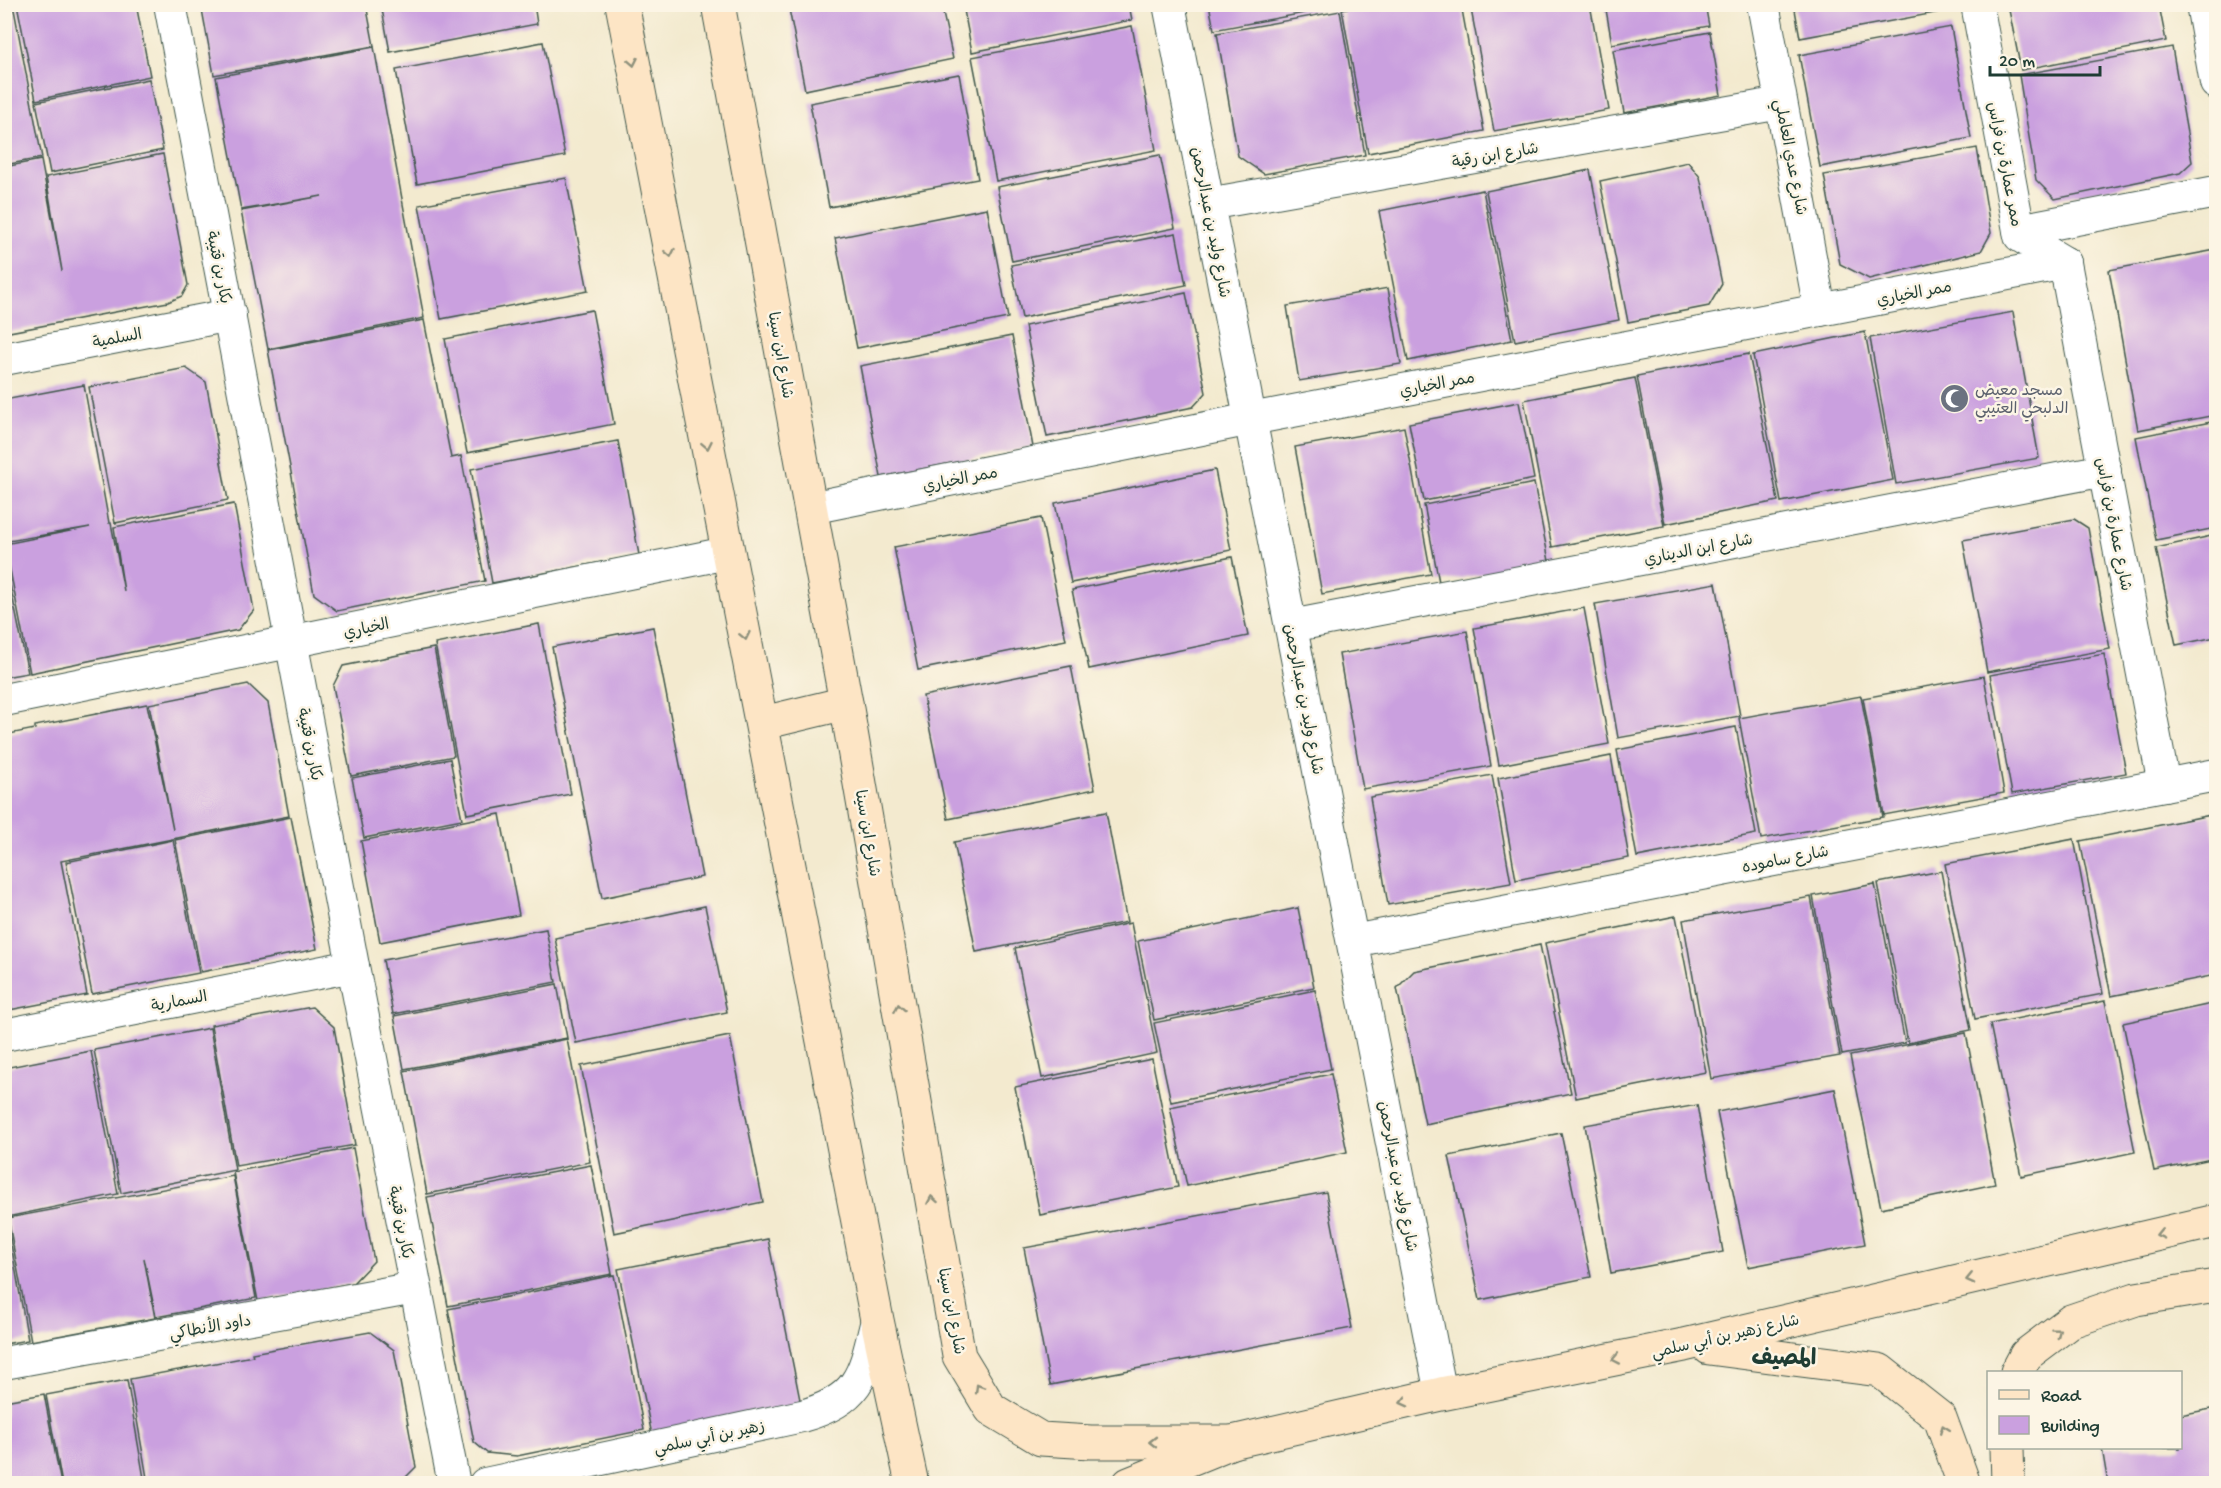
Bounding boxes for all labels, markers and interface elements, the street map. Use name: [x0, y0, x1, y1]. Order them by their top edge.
scale bar: [1990, 39, 2100, 77]
text: 20 m: [1999, 52, 2035, 73]
one-way arrow: [626, 57, 639, 67]
street label: شارع عدي العاملي: [1766, 98, 1809, 218]
street label: ممر عمارة بن فراس: [1981, 101, 2024, 229]
street label: شارع ابن رقية: [1451, 140, 1540, 174]
street label: شارع وليد بن عبدالرحمن: [1185, 146, 1233, 300]
street label: بكار بن قتيبة: [200, 230, 234, 306]
one-way arrow: [663, 248, 676, 258]
street label: ممر الخياري: [1876, 279, 1954, 312]
street label: شارع ابن سينا: [762, 311, 796, 400]
street label: السلمية: [91, 325, 144, 355]
street label: ممر الخياري: [1399, 370, 1477, 403]
mosque icon: مسجد معيض الدلبحي العتيبي: [1938, 382, 1970, 414]
place label: مسجد معيض الدلبحي العتيبي: [1975, 383, 2068, 422]
one-way arrow: [700, 440, 713, 450]
street label: شارع عمارة بن فراس: [2089, 456, 2134, 593]
street label: ممر الخياري: [922, 465, 1000, 498]
street label: شارع ابن الديناري: [1643, 532, 1755, 571]
street label: الخياري: [342, 616, 391, 645]
street label: شارع وليد بن عبدالرحمن: [1278, 623, 1326, 777]
one-way arrow: [738, 631, 751, 641]
street label: بكار بن قتيبة: [291, 707, 325, 783]
street label: شارع ابن سينا: [849, 789, 883, 878]
street label: شارع ساموده: [1741, 844, 1831, 879]
street label: السمارية: [150, 988, 209, 1018]
one-way arrow: [893, 1003, 906, 1013]
street label: شارع وليد بن عبدالرحمن: [1372, 1100, 1420, 1254]
street label: بكار بن قتيبة: [382, 1185, 416, 1261]
one-way arrow: [927, 1196, 939, 1205]
one-way arrow: [2155, 1227, 2165, 1240]
street label: شارع ابن سينا: [932, 1267, 967, 1357]
one-way arrow: [1965, 1271, 1975, 1284]
street label: داود الأنطاكي: [168, 1309, 253, 1348]
street label: شارع زهير بن أبي سلمي: [1650, 1310, 1802, 1367]
one-way arrow: [2050, 1328, 2061, 1339]
district label: المصيف: [1752, 1347, 1816, 1373]
one-way arrow: [1611, 1352, 1621, 1365]
legend: [1987, 1371, 2182, 1449]
one-way arrow: [974, 1384, 986, 1394]
text: Road: [2041, 1387, 2082, 1408]
one-way arrow: [1399, 1395, 1409, 1408]
street label: زهير بن أبي سلمي: [652, 1416, 767, 1462]
text: Building: [2040, 1417, 2100, 1438]
one-way arrow: [1939, 1424, 1951, 1435]
one-way arrow: [1148, 1436, 1157, 1448]

